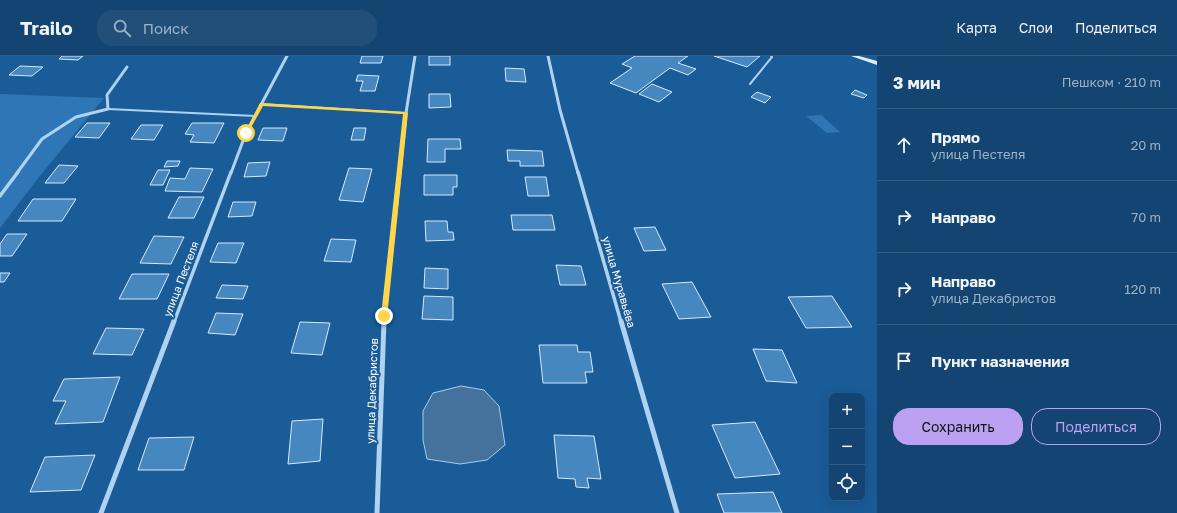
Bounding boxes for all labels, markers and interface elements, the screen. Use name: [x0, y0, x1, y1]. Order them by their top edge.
search box: [97, 10, 377, 46]
text: Trailo: [20, 16, 73, 39]
icon: search: [111, 17, 133, 39]
text: Поиск: [143, 19, 189, 37]
text: Карта: [956, 19, 997, 36]
text: Слои: [1019, 19, 1053, 36]
text: Поделиться: [1075, 19, 1157, 36]
text: 3 мин: [893, 72, 941, 93]
text: Пешком · 210 m: [1062, 74, 1161, 90]
route start: [237, 124, 255, 142]
text: Прямо: [931, 128, 980, 146]
icon: ahead: [893, 134, 915, 156]
text: 20 m: [1131, 137, 1161, 153]
text: улица Пестеля: [931, 146, 1025, 162]
icon: right: [893, 206, 915, 228]
text: Направо: [931, 208, 996, 226]
text: 70 m: [1131, 209, 1161, 225]
street label: улица Муравьёва: [600, 235, 639, 329]
street label: улица Пестеля: [160, 239, 201, 318]
text: Направо: [931, 272, 996, 290]
icon: right: [893, 278, 915, 300]
text: 120 m: [1124, 281, 1161, 297]
text: улица Декабристов: [931, 290, 1056, 306]
route end: [375, 307, 393, 325]
street label: улица Декабристов: [363, 338, 380, 444]
icon: arrive: [893, 350, 915, 372]
text: Пункт назначения: [931, 352, 1069, 370]
map controls: [829, 393, 865, 501]
button: +: [829, 393, 865, 429]
button: Сохранить: [893, 408, 1023, 445]
button: Поделиться: [1031, 408, 1161, 445]
button: −: [829, 429, 865, 465]
button: locate: [829, 465, 865, 501]

